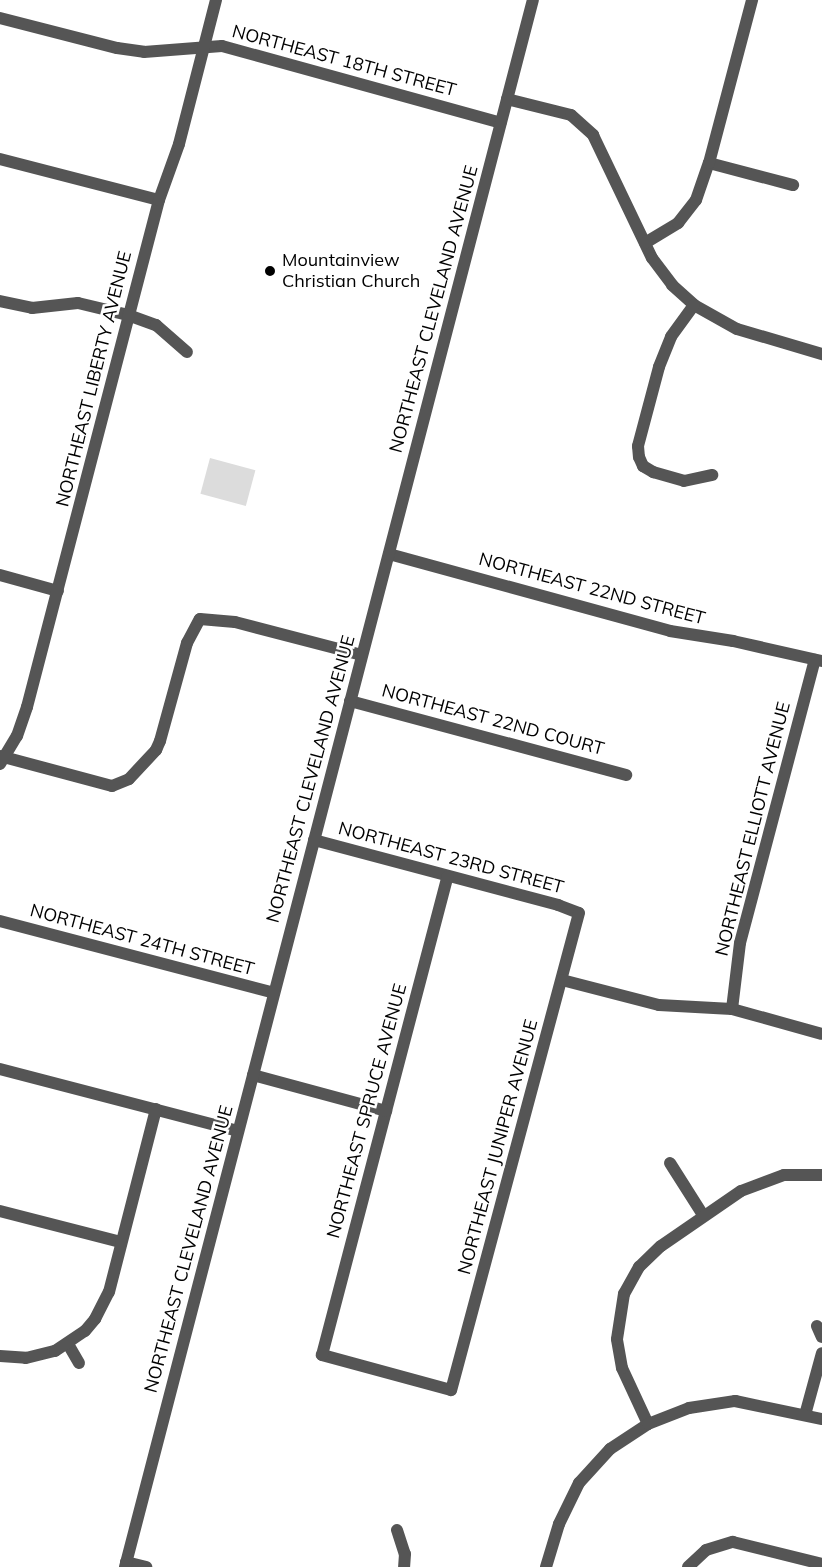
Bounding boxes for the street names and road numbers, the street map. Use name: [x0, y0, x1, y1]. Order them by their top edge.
street label: NORTHEAST 18TH STREET: [230, 21, 458, 101]
street label: NORTHEAST CLEVELAND AVENUE: [385, 163, 483, 455]
street label: NORTHEAST LIBERTY AVENUE: [52, 249, 136, 509]
street label: NORTHEAST 22ND STREET: [477, 548, 707, 630]
street label: NORTHEAST CLEVELAND AVENUE: [262, 633, 360, 925]
street label: NORTHEAST 22ND COURT: [380, 680, 606, 760]
street label: NORTHEAST ELLIOTT AVENUE: [711, 700, 795, 958]
street label: NORTHEAST 23RD STREET: [336, 818, 566, 898]
street label: NORTHEAST 24TH STREET: [28, 900, 256, 980]
street label: NORTHEAST SPRUCE AVENUE: [323, 981, 411, 1241]
street label: NORTHEAST JUNIPER AVENUE: [454, 1017, 542, 1277]
street label: NORTHEAST CLEVELAND AVENUE: [140, 1103, 238, 1395]

